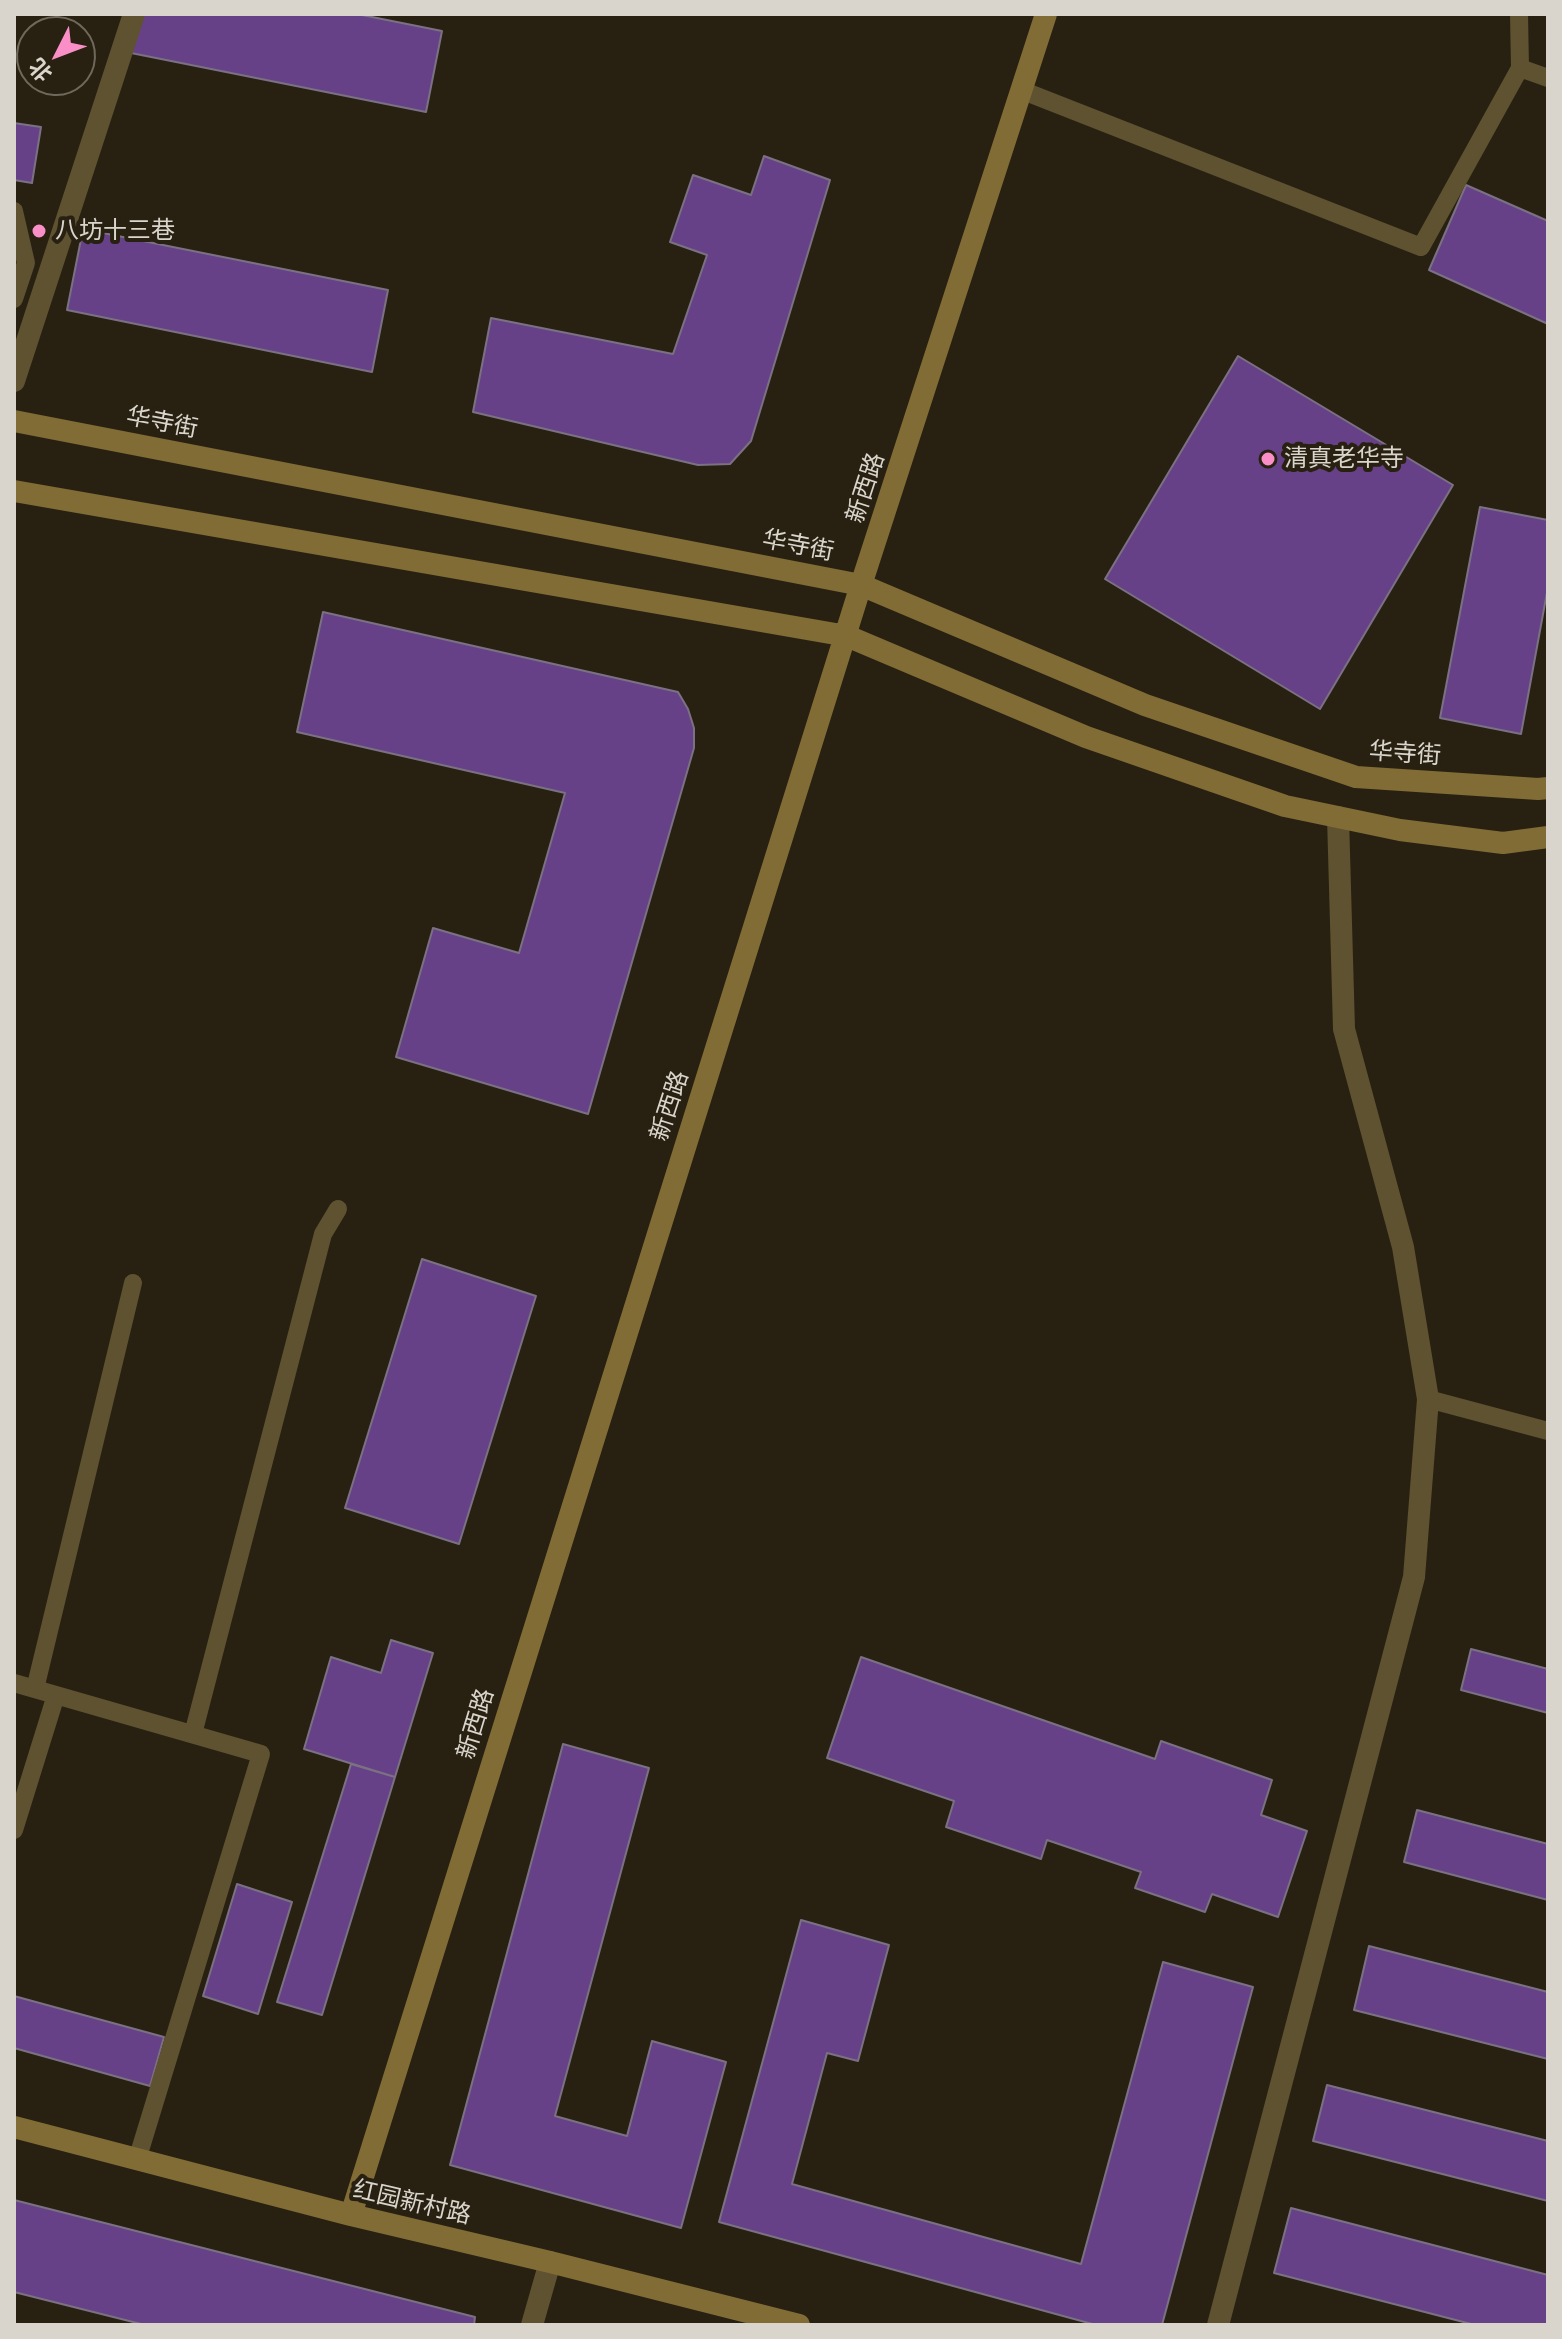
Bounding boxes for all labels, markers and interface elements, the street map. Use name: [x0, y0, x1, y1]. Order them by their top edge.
north arrow: [16, 16, 96, 96]
text: 北: [20, 52, 59, 90]
place label: 八坊十三巷: [55, 217, 175, 245]
marker: 八坊十三巷: [30, 222, 48, 240]
street label: 华寺街: [124, 402, 200, 444]
place label: 清真老华寺: [1284, 445, 1404, 473]
street label: 新西路: [841, 449, 891, 527]
marker: 清真老华寺: [1259, 450, 1277, 468]
street label: 华寺街: [760, 525, 836, 567]
street label: 华寺街: [1368, 737, 1442, 771]
street label: 新西路: [645, 1067, 695, 1145]
street label: 新西路: [452, 1685, 500, 1763]
street label: 红园新村路: [350, 2175, 474, 2231]

